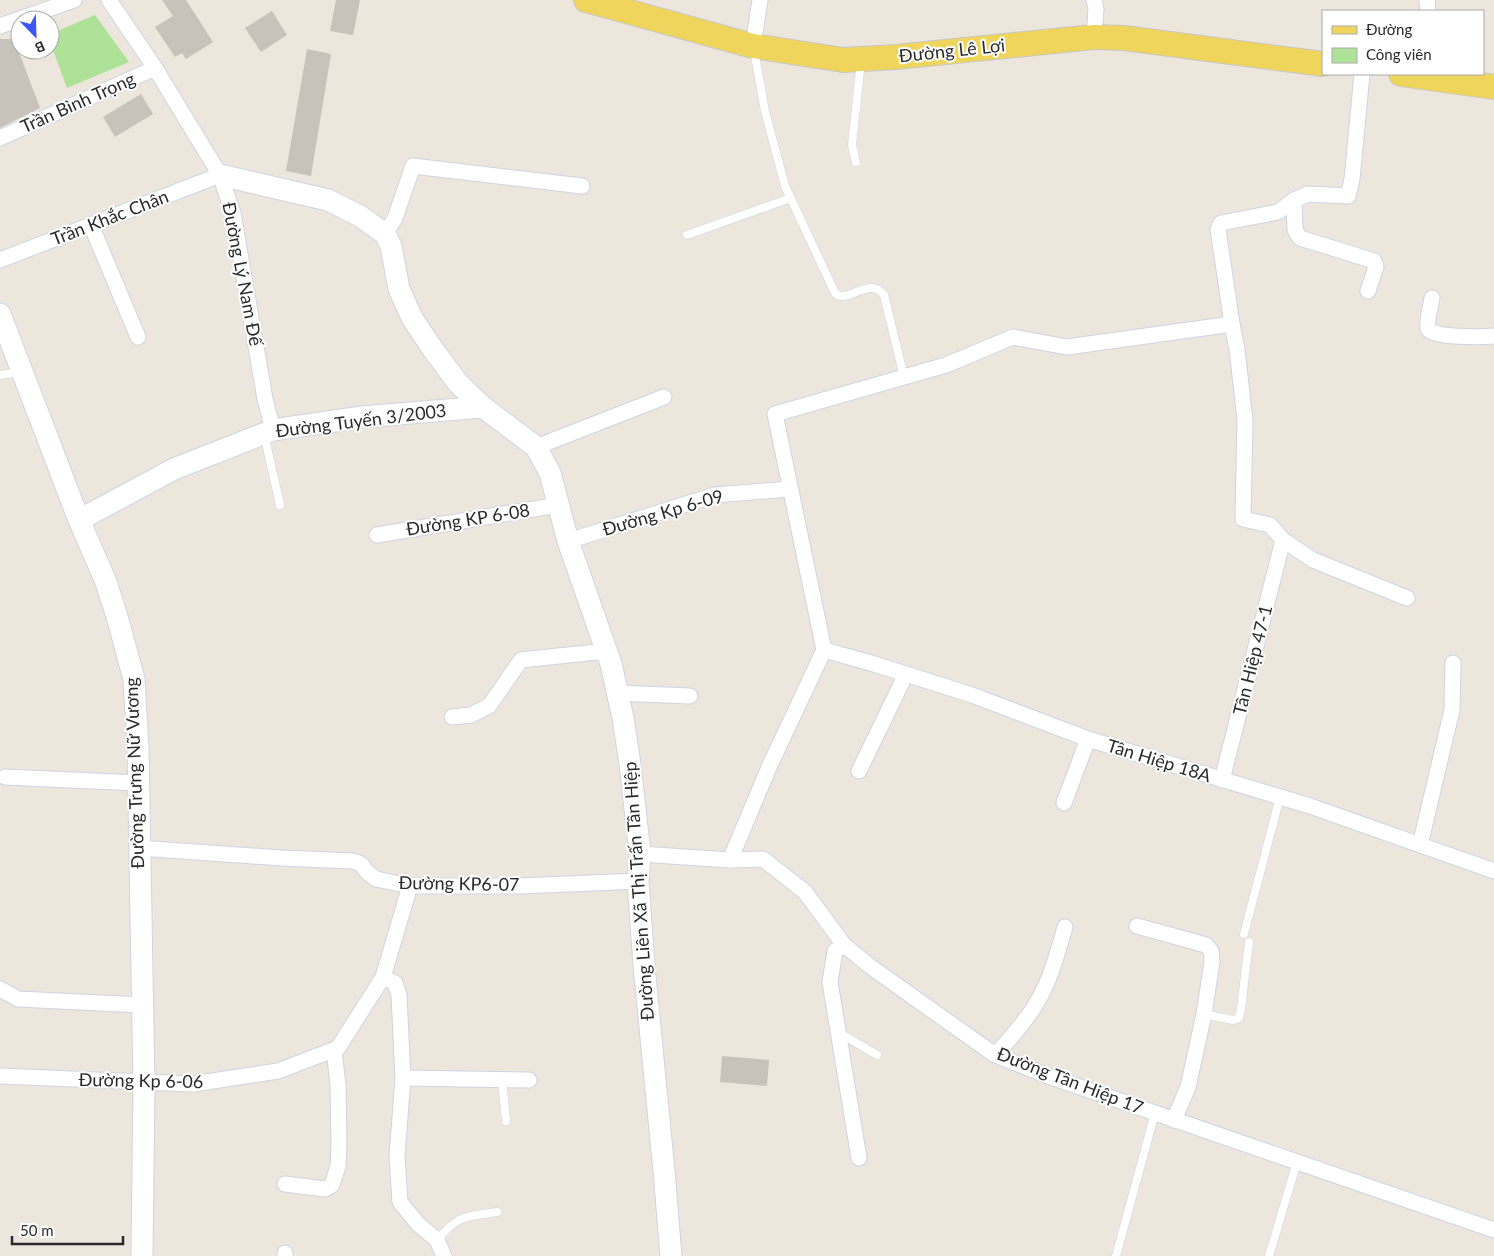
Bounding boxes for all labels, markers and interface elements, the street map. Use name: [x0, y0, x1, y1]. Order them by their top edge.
north arrow: [10, 10, 60, 60]
legend: [1322, 10, 1484, 75]
text: Đường: [1366, 20, 1412, 38]
street label: Đường Lê Lợi: [898, 33, 1006, 67]
text: B: [33, 38, 48, 57]
text: Công viên: [1366, 45, 1432, 63]
street label: Trần Bình Trọng: [17, 67, 138, 137]
street label: Trần Khắc Chân: [48, 185, 171, 250]
street label: Đường Lý Nam Đế: [218, 200, 268, 349]
street label: Đường Tuyến 3/2003: [274, 399, 447, 441]
street label: Đường Kp 6-09: [600, 484, 726, 540]
street label: Đường KP 6-08: [404, 498, 531, 540]
street label: Tân Hiệp 47-1: [1228, 602, 1276, 717]
street label: Đường Trưng Nữ Vương: [120, 677, 148, 869]
street label: Tân Hiệp 18A: [1105, 734, 1215, 787]
street label: Đường Liên Xã Thị Trấn Tân Hiệp: [618, 761, 658, 1021]
street label: Đường KP6-07: [398, 871, 520, 895]
street label: Đường Tân Hiệp 17: [994, 1042, 1147, 1118]
street label: Đường Kp 6-06: [78, 1068, 204, 1092]
scale bar: [12, 1214, 124, 1246]
text: 50 m: [20, 1221, 54, 1239]

